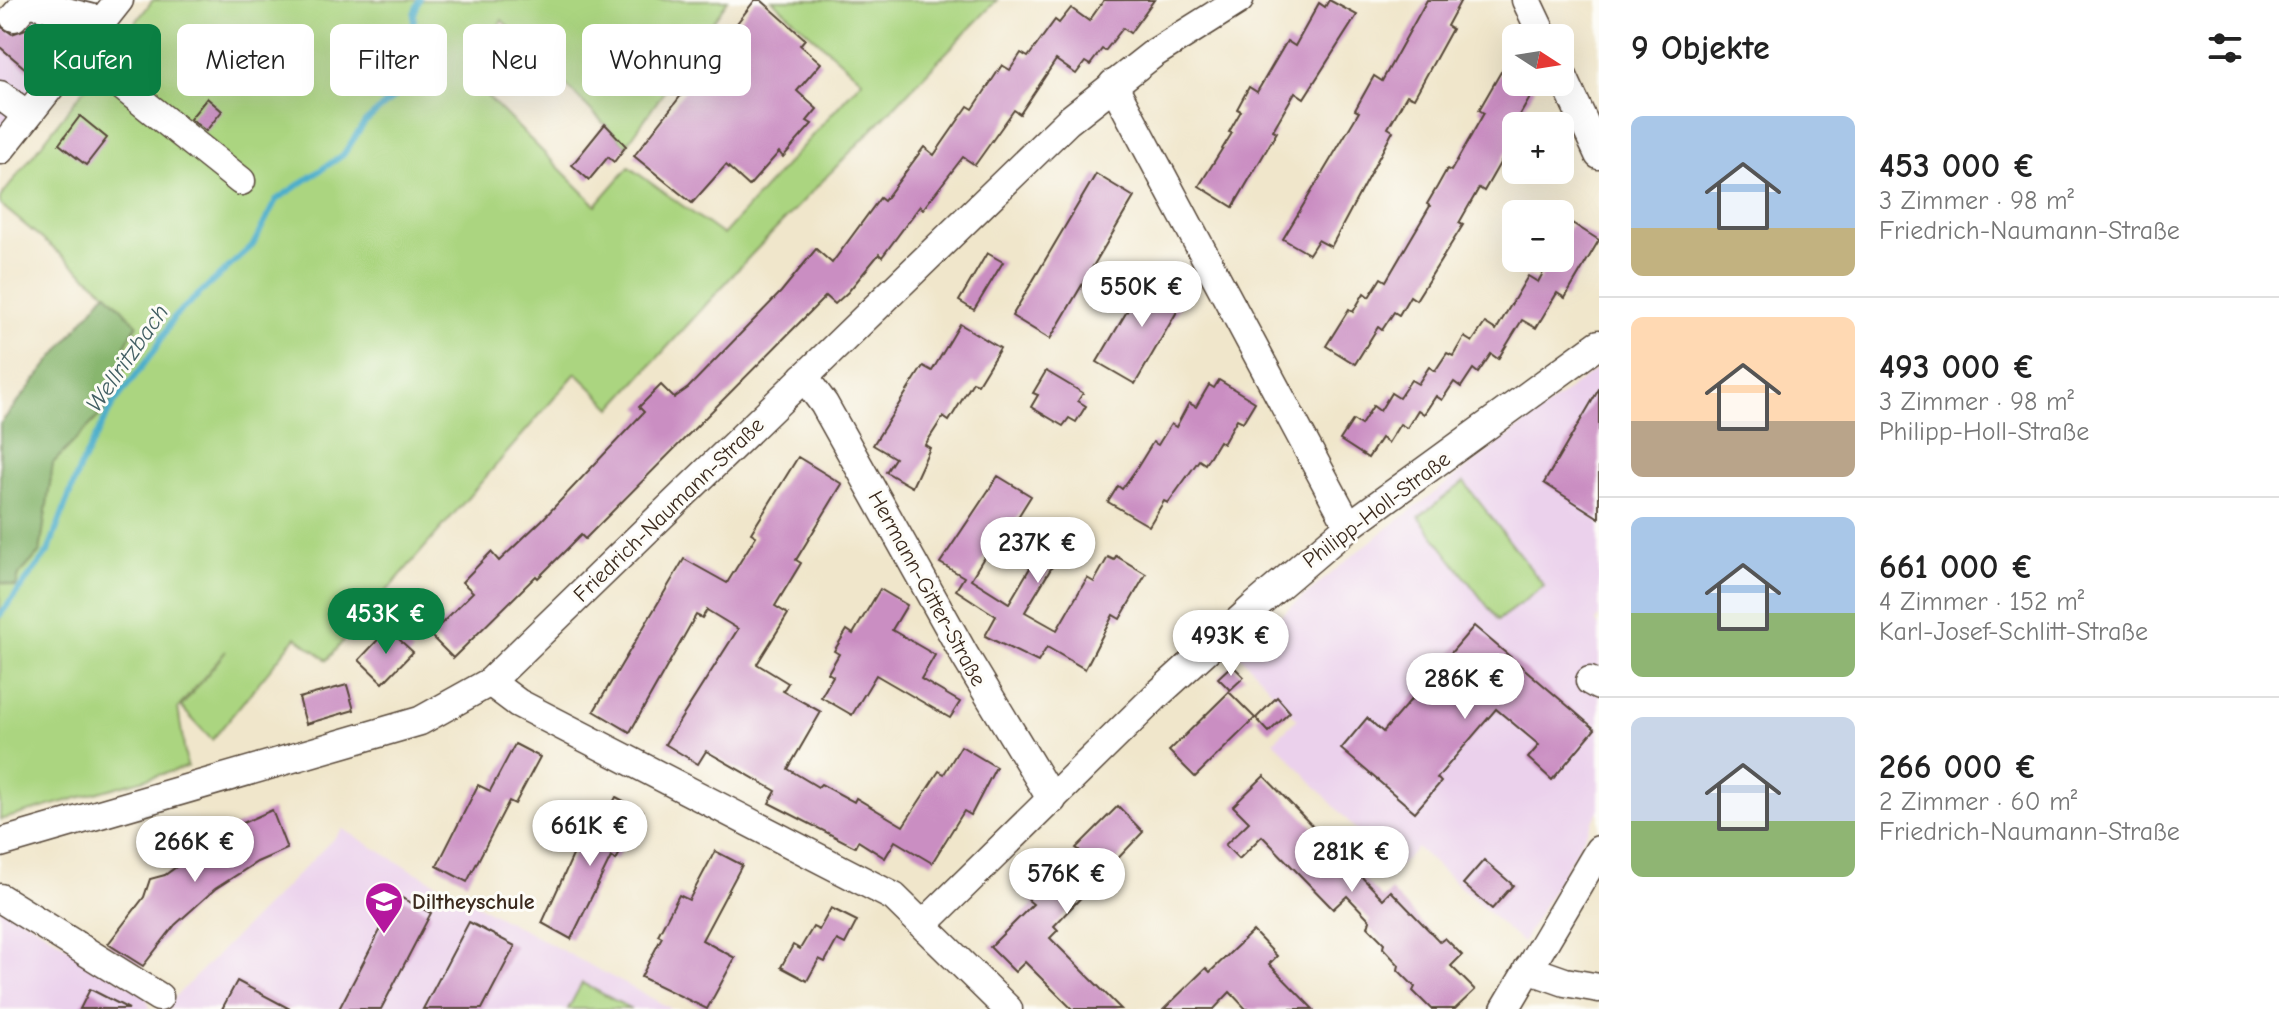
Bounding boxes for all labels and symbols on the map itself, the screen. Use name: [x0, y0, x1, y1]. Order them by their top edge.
north arrow: [1502, 24, 1574, 96]
pin: 550K €: [1077, 261, 1207, 329]
water label: Wellritzbach: [80, 299, 174, 417]
street label: Friedrich-Naumann-Straße: [568, 412, 769, 607]
street label: Philipp-Holl-Straße: [1298, 446, 1455, 574]
street label: Hermann-Gitter-Straße: [863, 486, 992, 691]
pin: 237K €: [973, 517, 1103, 585]
pin: 453K €: [321, 588, 451, 656]
pin: 493K €: [1166, 610, 1296, 678]
pin: 286K €: [1400, 653, 1530, 721]
pin: 661K €: [525, 800, 655, 868]
pin: 266K €: [130, 816, 260, 884]
pin: 281K €: [1287, 826, 1417, 894]
pin: 576K €: [1002, 848, 1132, 916]
school or university icon: Diltheyschule: [363, 880, 405, 935]
place label: Diltheyschule: [412, 889, 535, 915]

